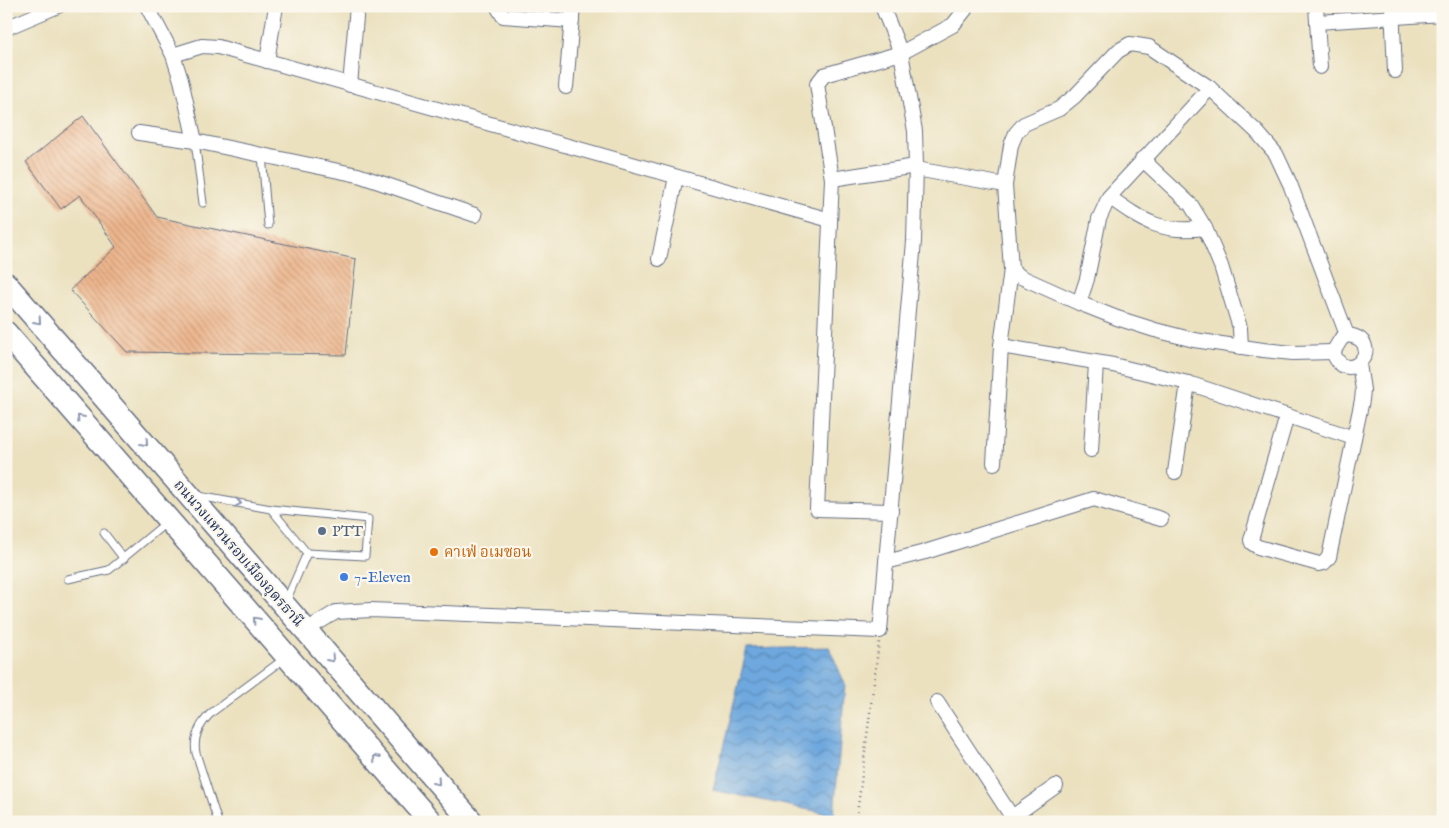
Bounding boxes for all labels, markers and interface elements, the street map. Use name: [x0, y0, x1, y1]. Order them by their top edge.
one-way arrow: [33, 315, 42, 324]
one-way arrow: [77, 414, 86, 423]
one-way arrow: [139, 437, 148, 446]
street label: ถนนวงแหวนรอบเมืองอุดรธานี: [169, 476, 308, 632]
one-way arrow: [234, 498, 242, 508]
place label: PTT: [332, 522, 363, 541]
marker: PTT: [316, 525, 328, 537]
place label: คาเฟ่ อเมซอน: [444, 543, 532, 562]
marker: คาเฟ่ อเมซอน: [428, 546, 440, 558]
place label: 7-Eleven: [354, 568, 411, 587]
marker: 7-Eleven: [338, 571, 350, 583]
one-way arrow: [252, 616, 261, 625]
one-way arrow: [325, 653, 334, 662]
one-way arrow: [373, 755, 382, 764]
one-way arrow: [432, 776, 441, 785]

